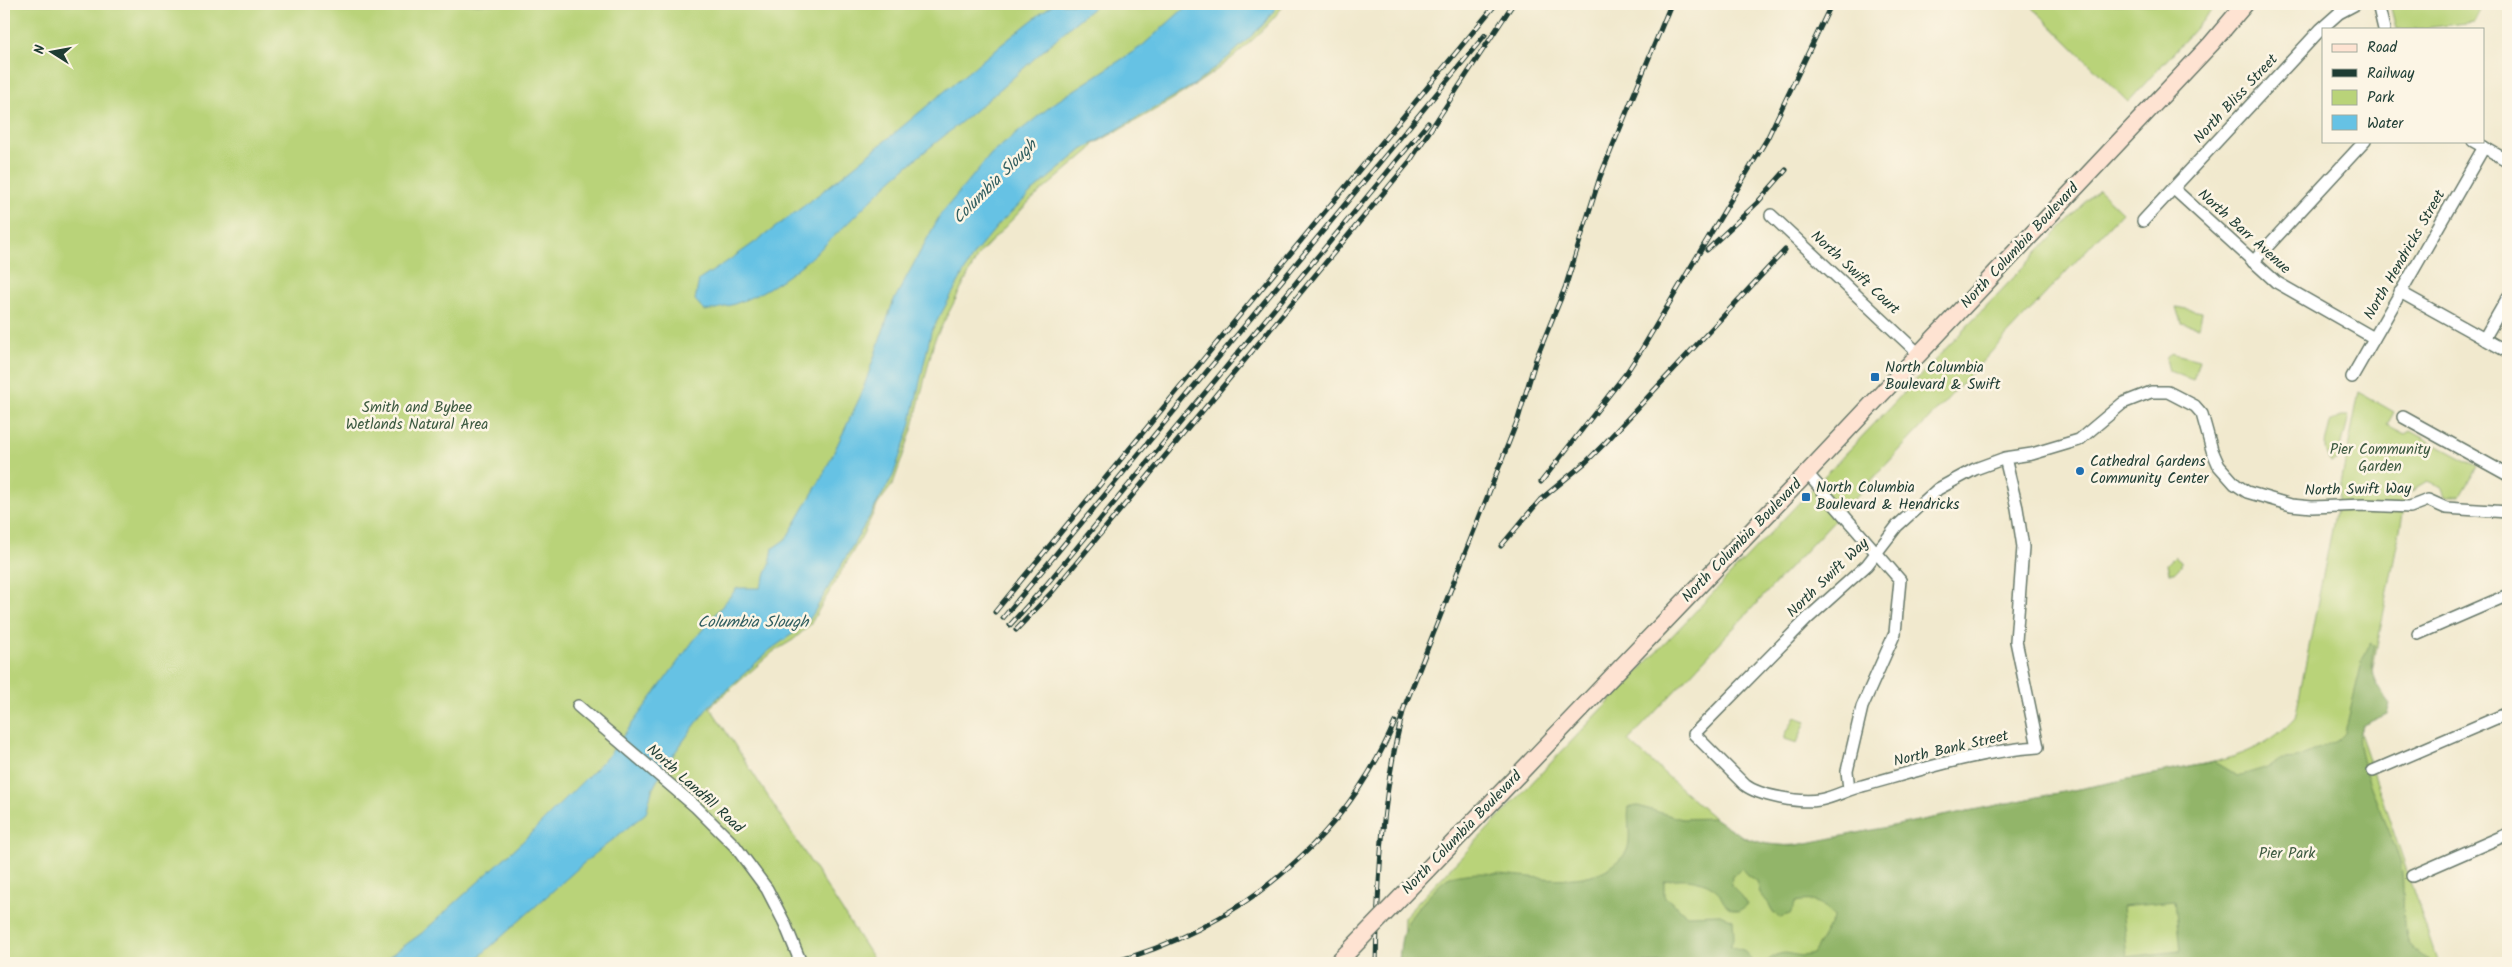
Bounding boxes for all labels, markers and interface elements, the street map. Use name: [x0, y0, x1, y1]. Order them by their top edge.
north arrow: [28, 28, 78, 78]
legend: [2322, 28, 2484, 142]
text: Road: [2367, 36, 2398, 60]
text: N: [29, 43, 52, 56]
street label: North Bliss Street: [2188, 48, 2284, 149]
text: Railway: [2367, 62, 2415, 86]
text: Park: [2367, 86, 2395, 110]
text: Water: [2367, 112, 2404, 136]
water label: Columbia Slough: [947, 133, 1044, 230]
street label: North Columbia Boulevard: [1955, 177, 2085, 314]
street label: North Barr Avenue: [2192, 183, 2296, 281]
street label: North Hendricks Street: [2358, 185, 2452, 325]
street label: North Swift Court: [1805, 225, 1905, 321]
place label: North Columbia Boulevard & Swift: [1885, 356, 2001, 397]
marker: North Columbia Boulevard & Swift: [1869, 371, 1881, 383]
park label: Smith and Bybee Wetlands Natural Area: [346, 396, 488, 437]
park label: Pier Community Garden: [2330, 438, 2431, 479]
place label: Cathedral Gardens Community Center: [2090, 450, 2210, 491]
marker: Cathedral Gardens Community Center: [2074, 465, 2086, 477]
street label: North Columbia Boulevard: [1676, 473, 1808, 609]
place label: North Columbia Boulevard & Hendricks: [1816, 476, 1960, 517]
street label: North Swift Way: [2304, 477, 2412, 503]
marker: North Columbia Boulevard & Hendricks: [1800, 491, 1812, 503]
street label: North Swift Way: [1781, 532, 1875, 624]
water label: Columbia Slough: [698, 610, 810, 635]
street label: North Bank Street: [1891, 724, 2011, 774]
street label: North Landfill Road: [641, 739, 749, 840]
street label: North Columbia Boulevard: [1396, 765, 1528, 901]
park label: Pier Park: [2259, 842, 2316, 866]

